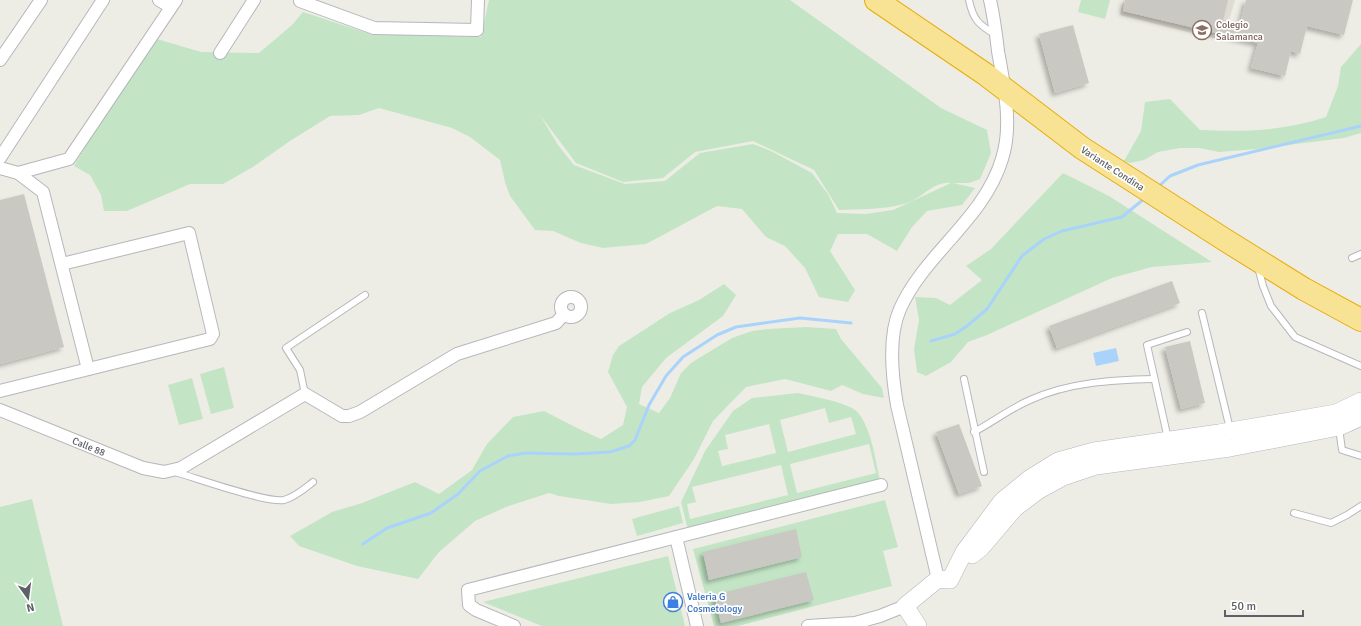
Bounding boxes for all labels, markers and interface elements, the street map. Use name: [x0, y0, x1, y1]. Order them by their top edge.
school or university icon: Colegio Salamanca: [1191, 19, 1213, 41]
place label: Colegio Salamanca: [1216, 19, 1263, 43]
street label: Variante Condina: [1078, 144, 1146, 194]
street label: Calle 88: [70, 435, 107, 459]
north arrow: [8, 578, 48, 618]
shop icon: Valeria G Cosmetology: [662, 591, 684, 613]
place label: Valeria G Cosmetology: [687, 591, 742, 615]
scale bar: [1225, 592, 1303, 618]
text: 50 m: [1231, 599, 1256, 614]
text: N: [25, 600, 36, 614]

